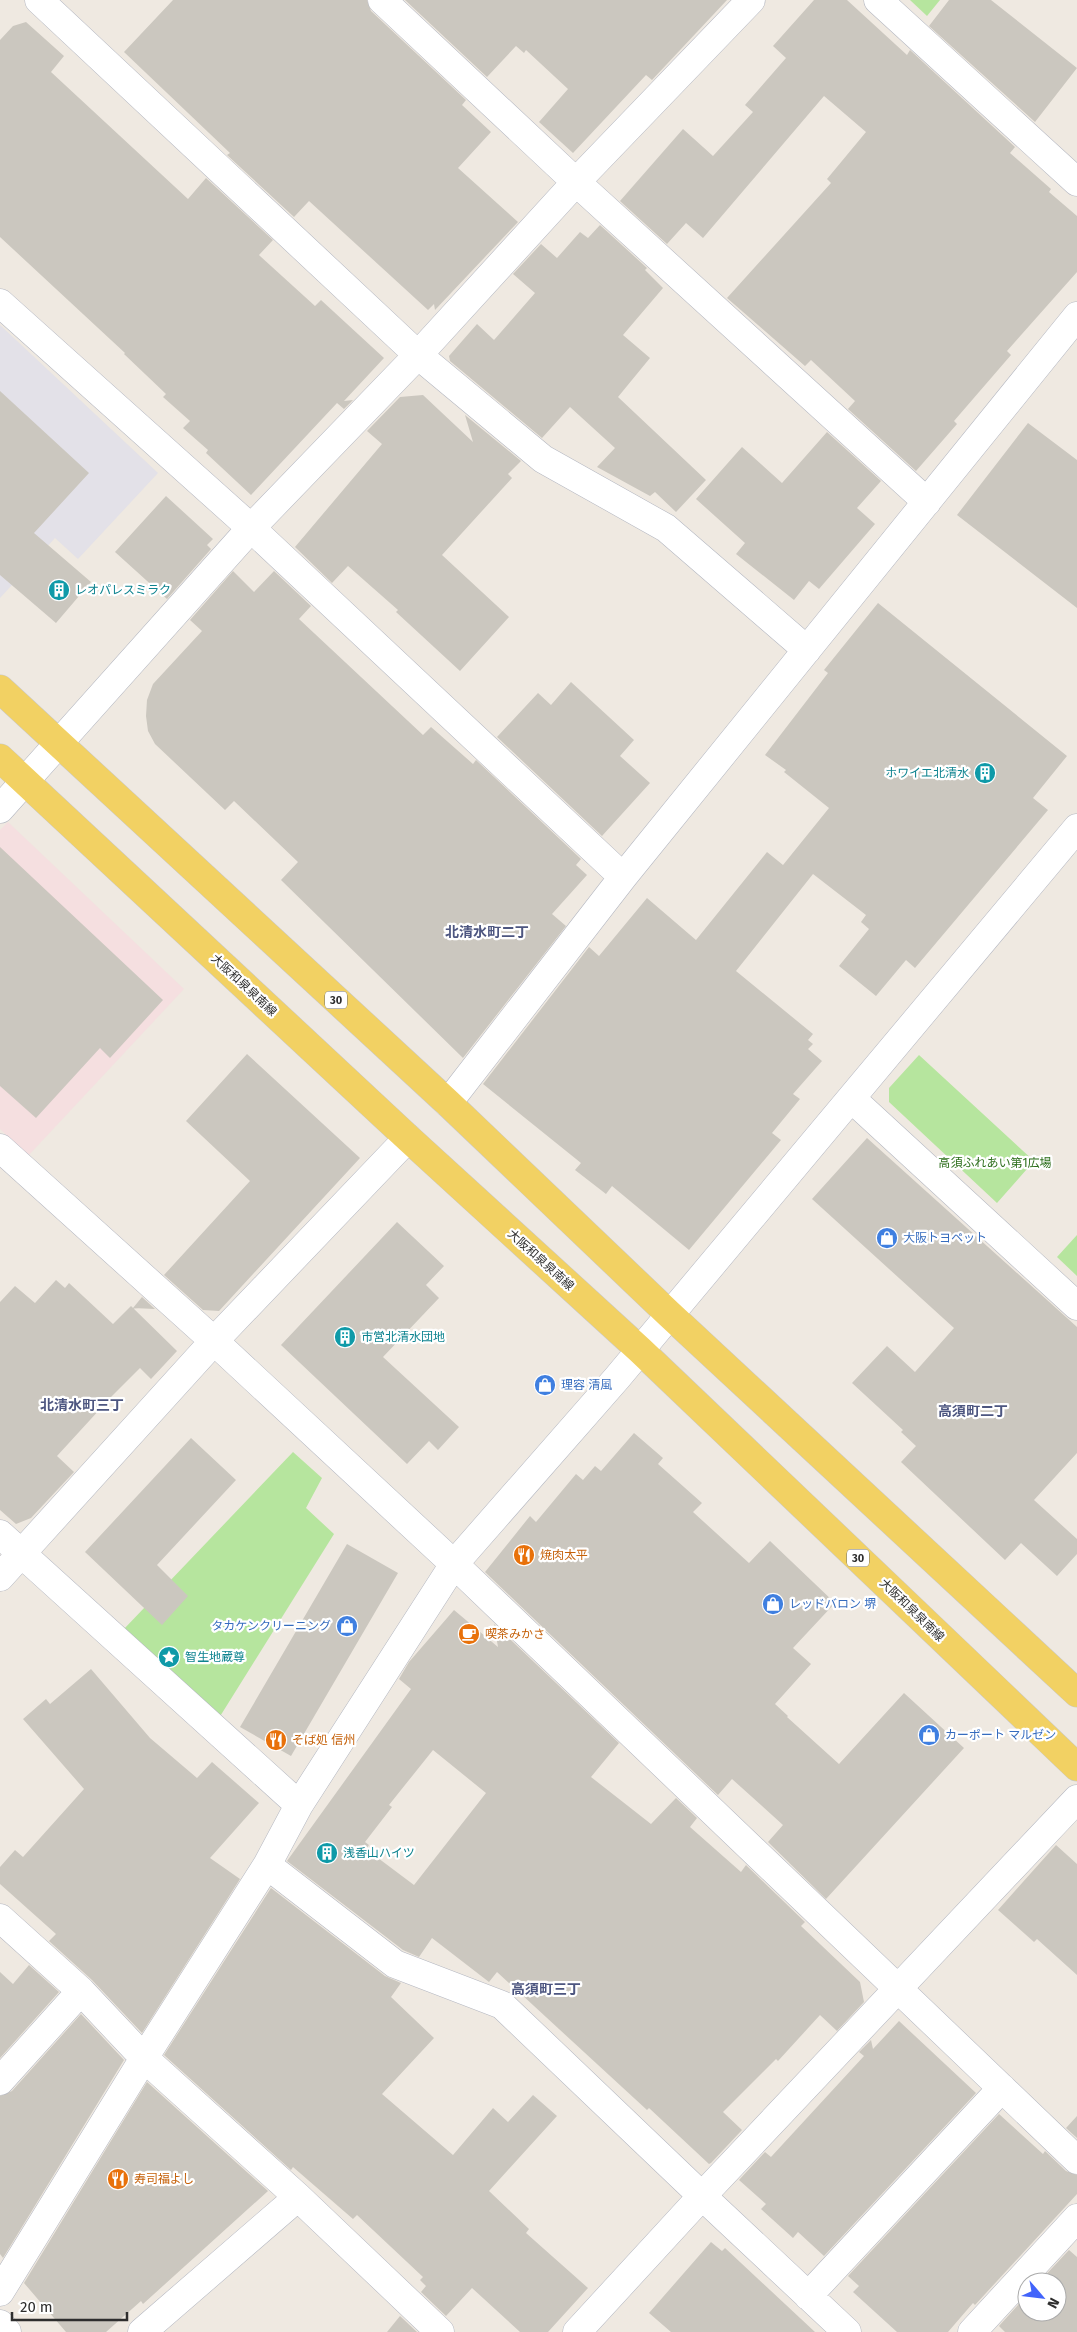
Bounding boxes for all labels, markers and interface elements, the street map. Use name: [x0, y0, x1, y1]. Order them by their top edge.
building icon: レオパレスミラク: [47, 578, 71, 602]
place label: レオパレスミラク: [75, 583, 171, 597]
building icon: ホワイエ北清水: [973, 761, 997, 785]
place label: ホワイエ北清水: [885, 766, 969, 780]
district label: 北清水町二丁: [445, 924, 529, 941]
street label: 大阪和泉泉南線: [209, 951, 279, 1019]
road number: 30: [325, 992, 347, 1008]
park label: 高須ふれあい第1広場: [938, 1156, 1052, 1170]
shop icon: 大阪トヨペット: [875, 1226, 899, 1250]
street label: 大阪和泉泉南線: [505, 1227, 577, 1293]
place label: 大阪トヨペット: [903, 1231, 987, 1245]
building icon: 市営北清水団地: [333, 1325, 357, 1349]
place label: 市営北清水団地: [361, 1330, 445, 1344]
shop icon: 理容 清風: [533, 1373, 557, 1397]
place label: 理容 清風: [561, 1378, 612, 1392]
district label: 北清水町三丁: [40, 1397, 124, 1414]
district label: 高須町二丁: [938, 1403, 1008, 1420]
restaurant icon: 焼肉太平: [512, 1543, 536, 1567]
place label: 焼肉太平: [540, 1548, 588, 1562]
road number: 30: [847, 1550, 869, 1566]
street label: 大阪和泉泉南線: [877, 1576, 947, 1644]
shop icon: レッドバロン 堺: [761, 1592, 785, 1616]
place label: レッドバロン 堺: [789, 1597, 876, 1611]
shop icon: タカケンクリーニング: [335, 1614, 359, 1638]
place label: タカケンクリーニング: [211, 1619, 331, 1633]
cafe icon: 喫茶みかさ: [457, 1622, 481, 1646]
place label: 喫茶みかさ: [485, 1627, 545, 1641]
place icon: 智生地蔵尊: [157, 1645, 181, 1669]
place label: 智生地蔵尊: [185, 1650, 245, 1664]
shop icon: カーポート マルゼン: [917, 1723, 941, 1747]
restaurant icon: そば処 信州: [264, 1728, 288, 1752]
place label: カーポート マルゼン: [945, 1728, 1056, 1742]
place label: そば処 信州: [292, 1733, 355, 1747]
building icon: 浅香山ハイツ: [315, 1841, 339, 1865]
place label: 浅香山ハイツ: [343, 1846, 415, 1860]
district label: 高須町三丁: [511, 1981, 581, 1998]
restaurant icon: 寿司福よし: [106, 2167, 130, 2191]
place label: 寿司福よし: [134, 2172, 194, 2186]
north arrow: [1017, 2272, 1067, 2322]
scale bar: [12, 2290, 128, 2322]
text: N: [1043, 2295, 1063, 2311]
text: 20 m: [20, 2298, 53, 2316]

